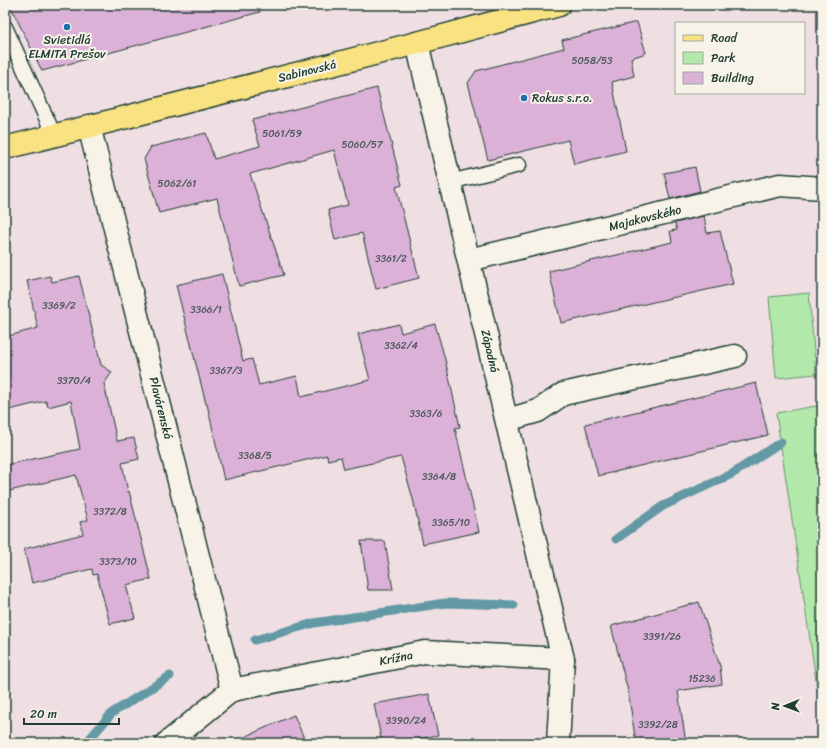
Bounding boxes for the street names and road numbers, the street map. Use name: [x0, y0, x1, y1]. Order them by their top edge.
street label: Sabinovská: [276, 53, 338, 89]
street label: Majakovského: [606, 198, 684, 238]
street label: Západná: [474, 327, 506, 375]
street label: Plavárenská: [143, 374, 179, 442]
street label: Krížna: [377, 644, 415, 672]

